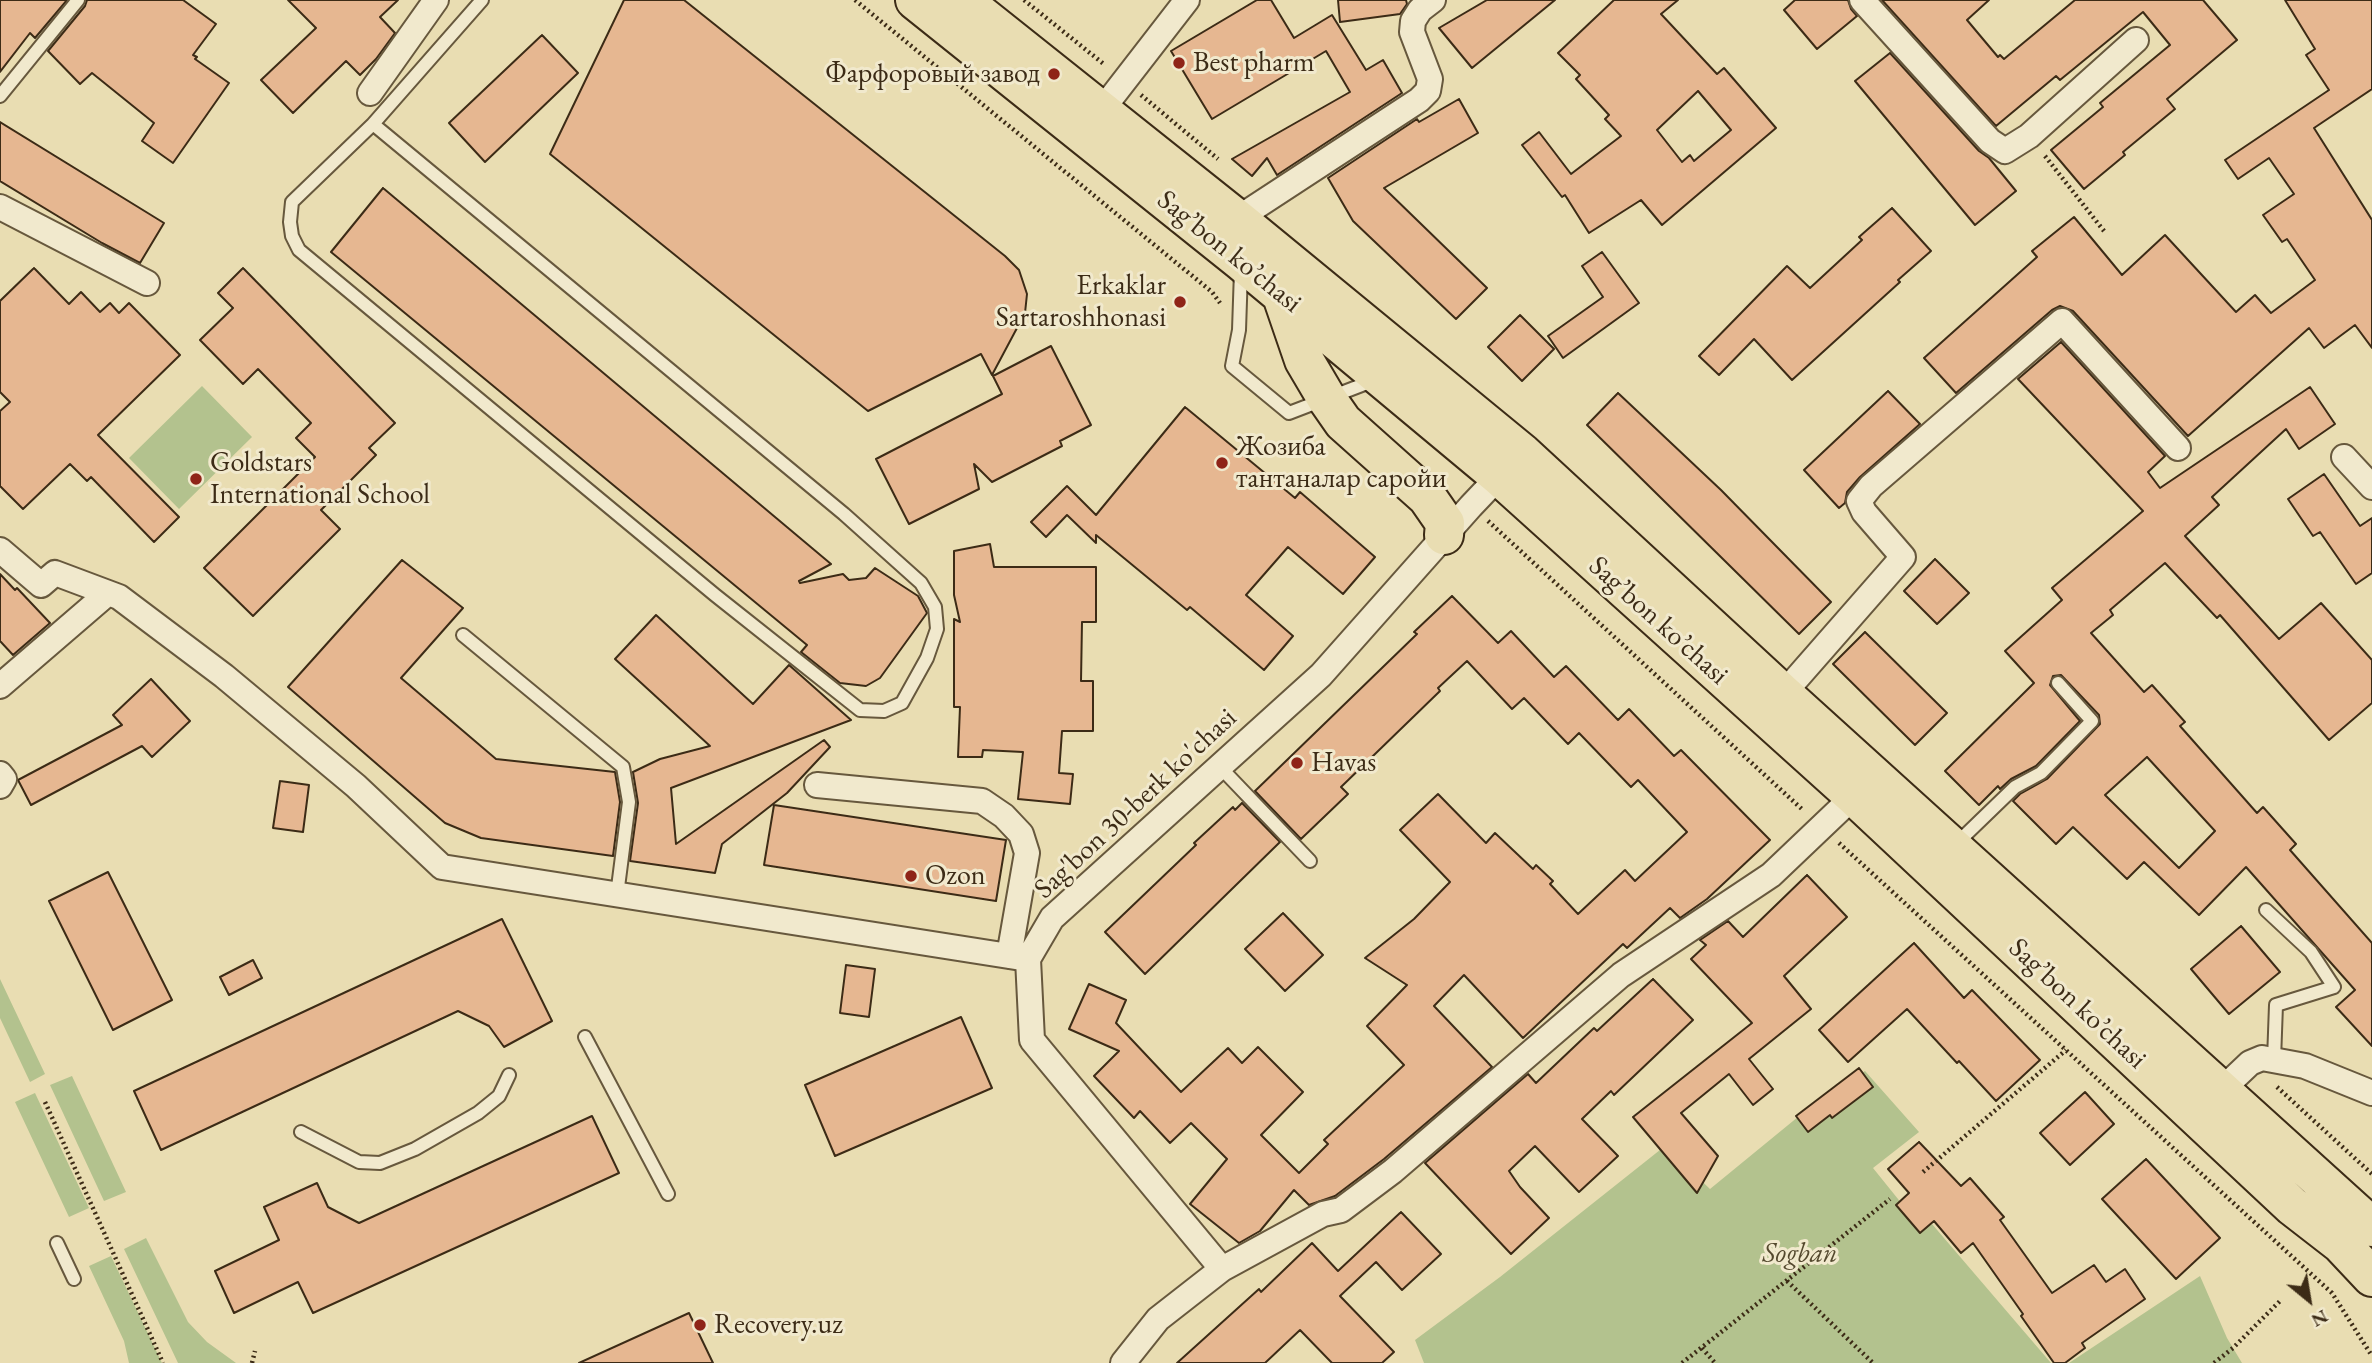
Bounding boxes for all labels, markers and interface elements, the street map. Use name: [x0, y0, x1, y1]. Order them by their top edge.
place label: Best pharm: [1193, 46, 1315, 80]
marker: Best pharm: [1171, 55, 1187, 71]
place label: Фарфоровый завод: [825, 57, 1040, 91]
marker: Фарфоровый завод: [1046, 66, 1062, 82]
street label: Sag’bon ko’chasi: [1150, 184, 1308, 320]
place label: Erkaklar Sartaroshhonasi: [996, 269, 1166, 335]
marker: Erkaklar Sartaroshhonasi: [1172, 294, 1188, 310]
place label: Жозиба тантаналар саройи: [1236, 430, 1447, 496]
place label: Goldstars International School: [210, 446, 430, 512]
marker: Жозиба тантаналар саройи: [1214, 455, 1230, 471]
marker: Goldstars International School: [188, 471, 204, 487]
street label: Sag’bon ko’chasi: [1581, 550, 1735, 692]
street label: Sag'bon 30-berk ko'chasi: [1028, 702, 1244, 906]
place label: Havas: [1311, 746, 1376, 780]
marker: Havas: [1289, 755, 1305, 771]
place label: Ozon: [925, 859, 986, 893]
marker: Ozon: [903, 868, 919, 884]
street label: Sag’bon ko’chasi: [2001, 932, 2153, 1076]
park label: Sogban: [1762, 1237, 1838, 1271]
north arrow: [2274, 1265, 2344, 1335]
text: N: [2307, 1304, 2333, 1333]
place label: Recovery.uz: [714, 1308, 843, 1342]
marker: Recovery.uz: [692, 1317, 708, 1333]

